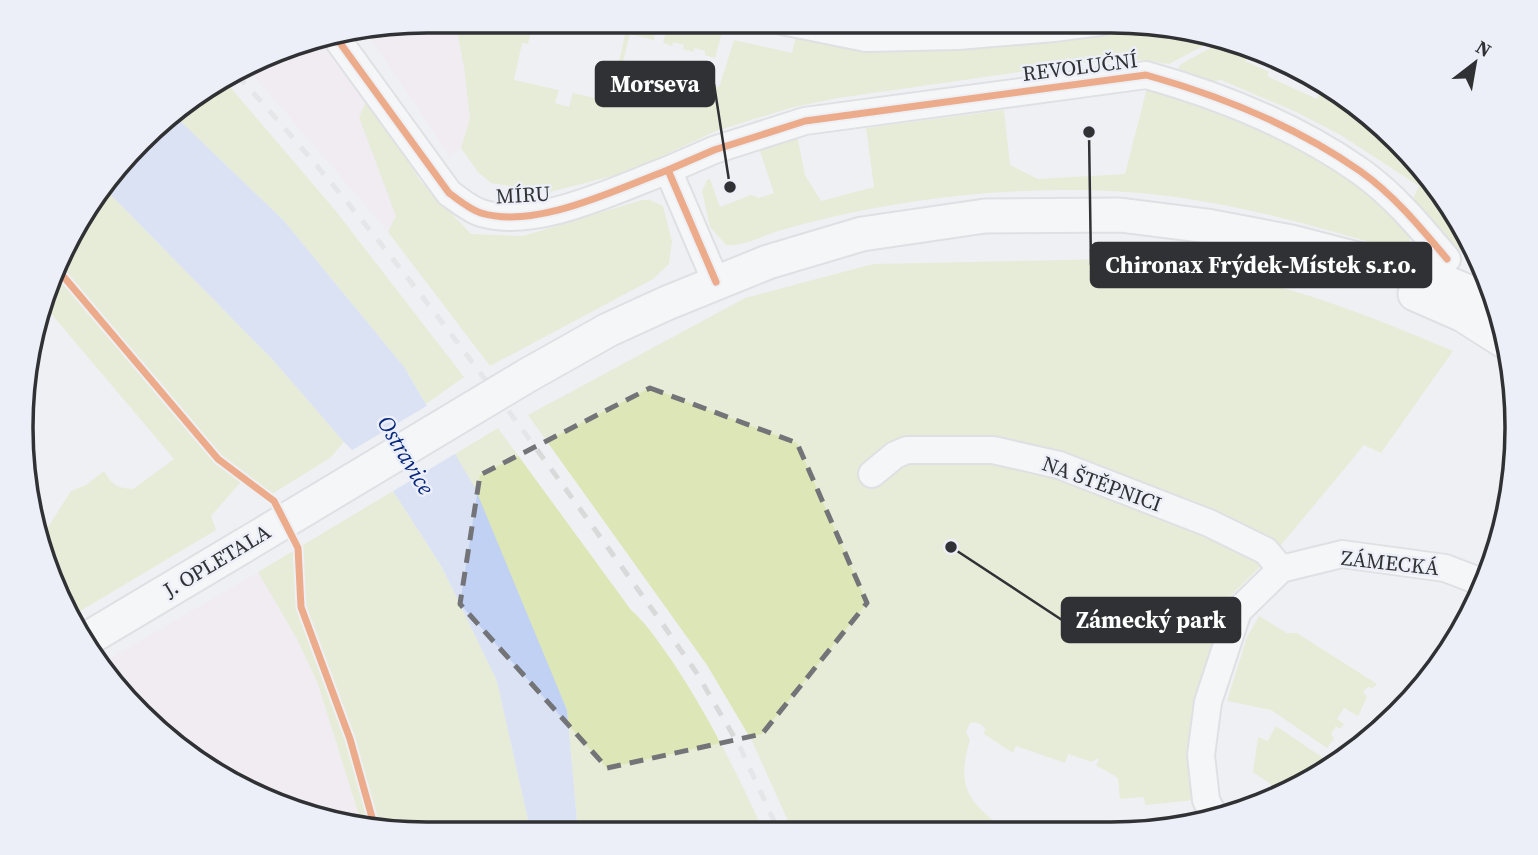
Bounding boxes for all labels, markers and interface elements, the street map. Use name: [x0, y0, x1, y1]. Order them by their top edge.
north arrow: [1440, 28, 1510, 98]
text: N: [1471, 34, 1497, 63]
street label: REVOLUČNÍ: [1021, 45, 1139, 88]
callout: Morseva: [596, 62, 714, 106]
text: Morseva: [610, 68, 701, 100]
street label: MÍRU: [495, 179, 551, 210]
callout: Chironax Frýdek-Místek s.r.o.: [1091, 243, 1431, 287]
text: Chironax Frýdek-Místek s.r.o.: [1105, 249, 1417, 281]
water label: Ostravice: [370, 409, 443, 501]
street label: NA ŠTĚPNICI: [1038, 448, 1166, 519]
street label: J. OPLETALA: [157, 517, 276, 605]
street label: ZÁMECKÁ: [1340, 543, 1441, 582]
callout: Zámecký park: [1062, 598, 1240, 642]
text: Zámecký park: [1076, 604, 1226, 636]

